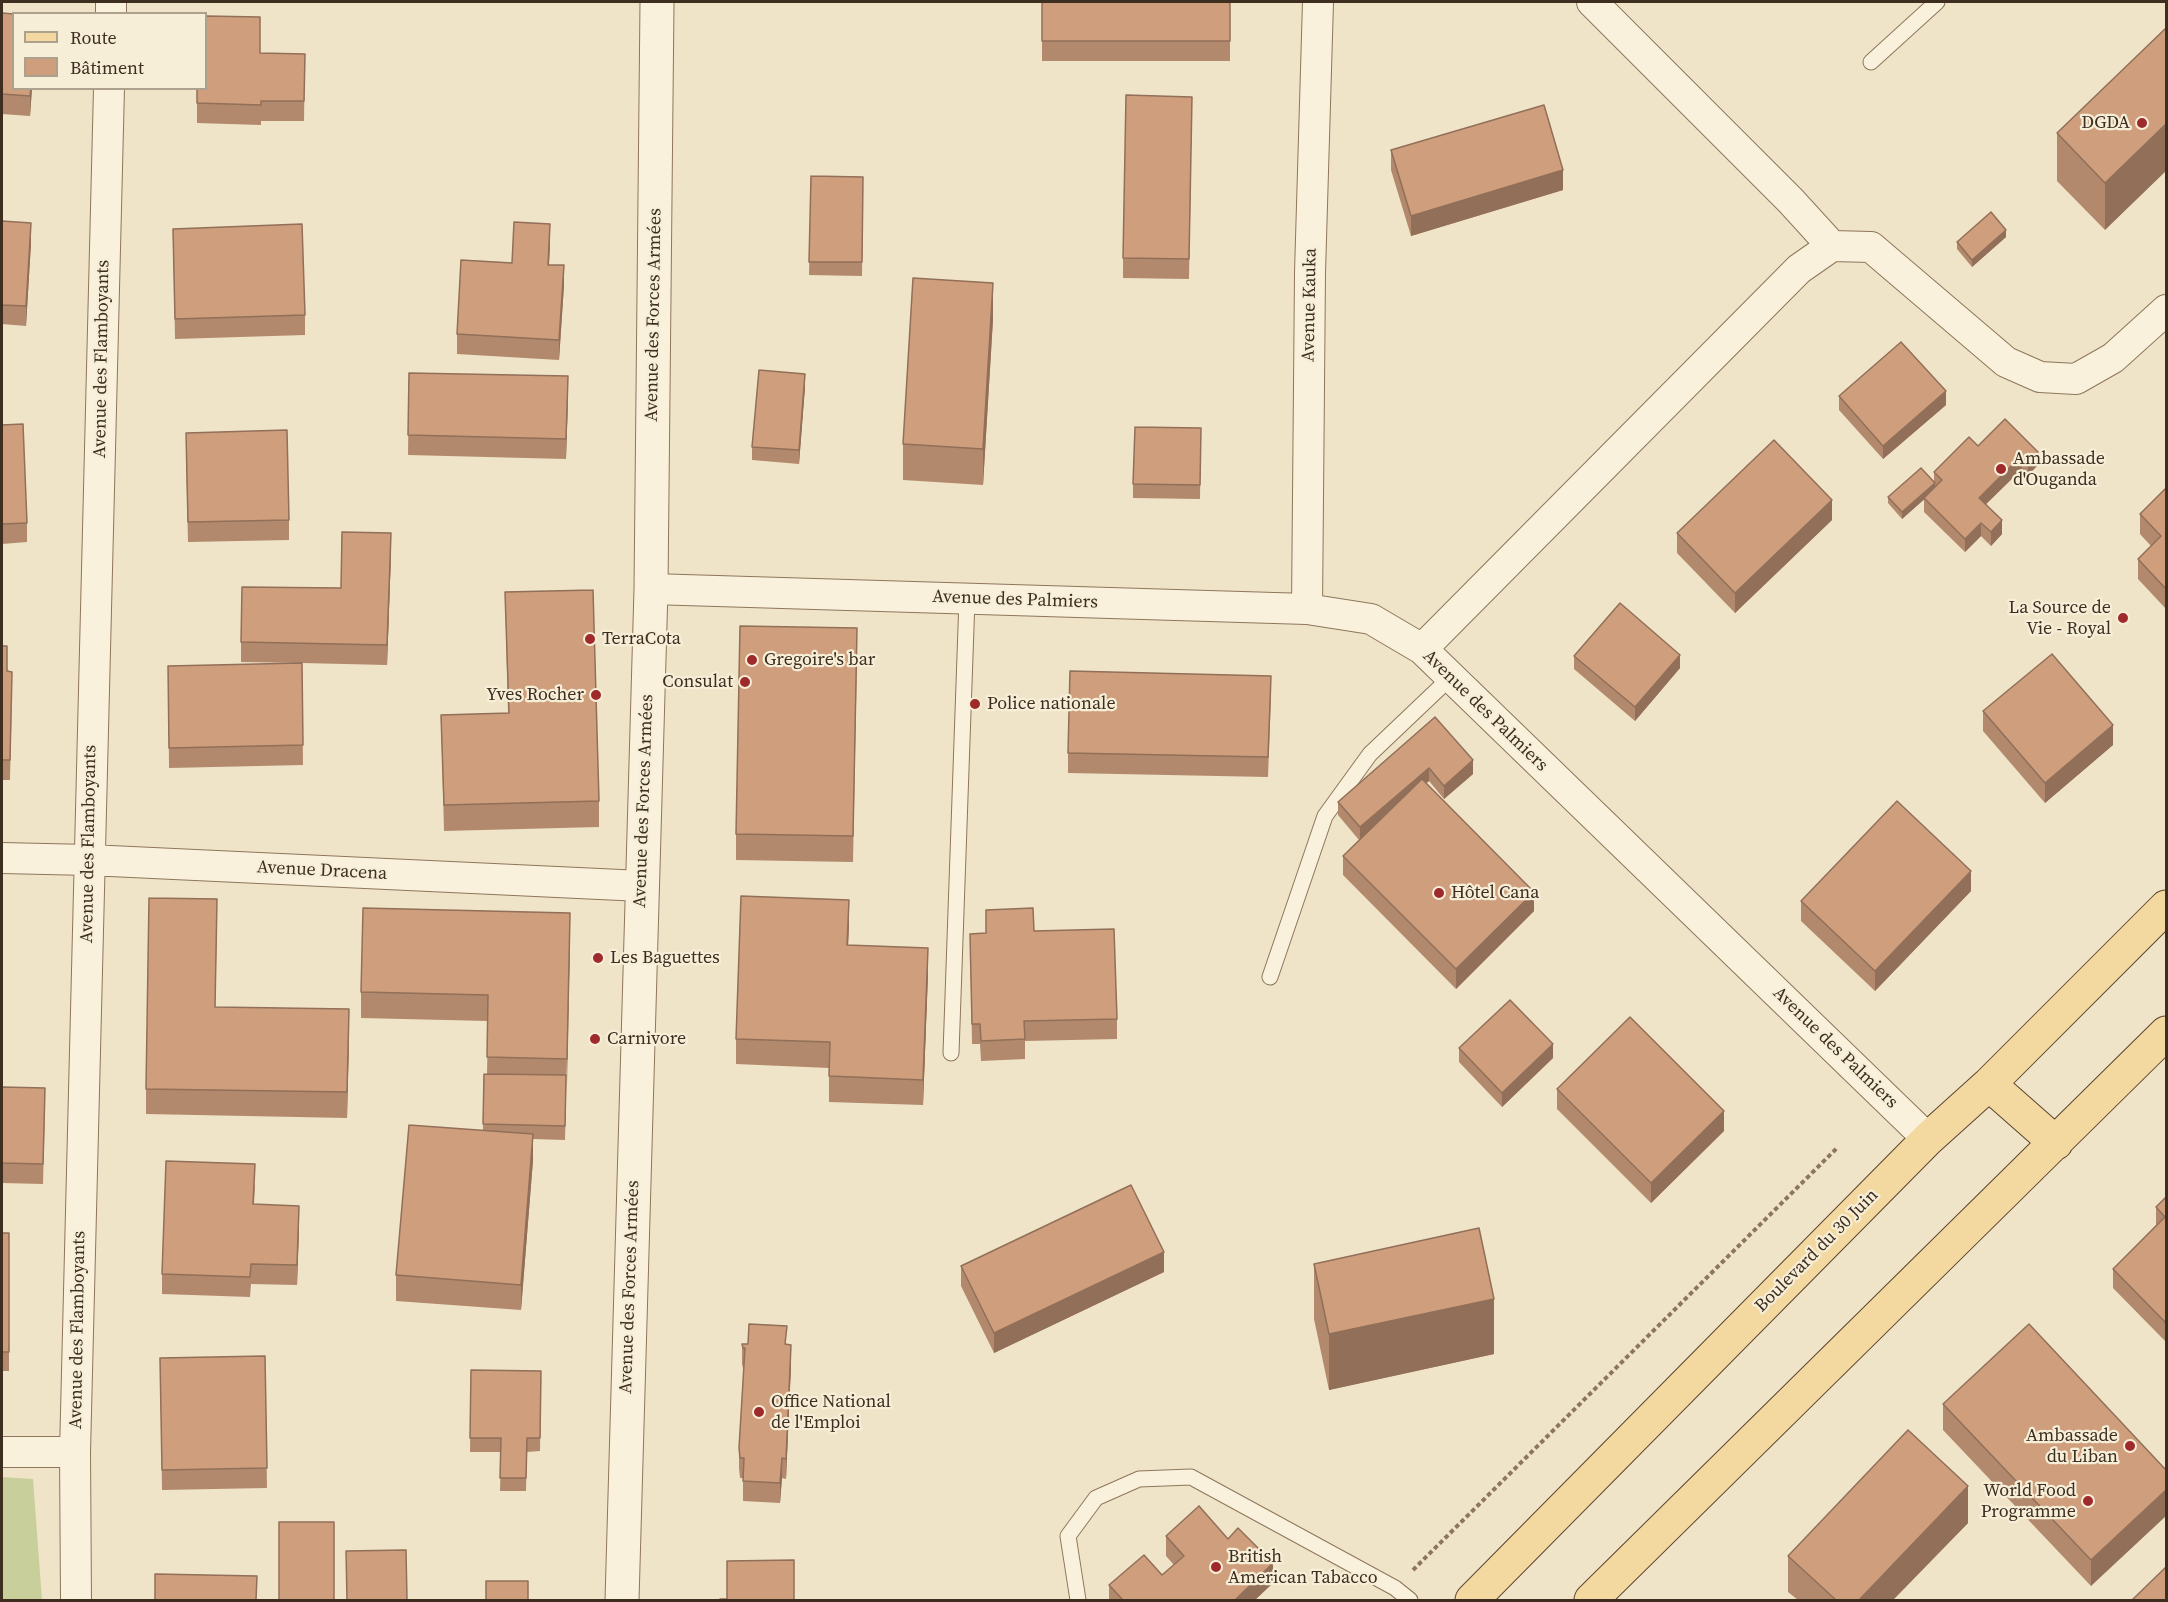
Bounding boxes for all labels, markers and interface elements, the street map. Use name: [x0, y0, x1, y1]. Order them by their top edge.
legend: [12, 12, 207, 90]
text: Route: [70, 25, 117, 50]
text: Bâtiment: [70, 55, 144, 80]
place label: DGDA: [2081, 112, 2130, 134]
marker: DGDA: [2135, 116, 2149, 130]
street label: Avenue des Forces Armées: [641, 208, 667, 422]
street label: Avenue Kauka: [1298, 248, 1322, 362]
street label: Avenue des Flamboyants: [89, 260, 115, 458]
place label: Ambassade d'Ouganda: [2013, 448, 2105, 490]
marker: Ambassade d'Ouganda: [1994, 462, 2008, 476]
street label: Avenue des Palmiers: [932, 586, 1098, 614]
place label: La Source de Vie - Royal: [2009, 597, 2111, 640]
marker: La Source de Vie - Royal: [2116, 611, 2130, 625]
place label: TerraCota: [602, 628, 681, 650]
marker: TerraCota: [583, 632, 597, 646]
street label: Avenue des Palmiers: [1418, 646, 1552, 776]
place label: Gregoire's bar: [764, 649, 875, 671]
marker: Gregoire's bar: [745, 653, 759, 667]
place label: Consulat: [662, 671, 733, 693]
marker: Consulat: [738, 675, 752, 689]
place label: Yves Rocher: [486, 684, 584, 706]
marker: Yves Rocher: [589, 688, 603, 702]
place label: Police nationale: [987, 693, 1116, 715]
street label: Avenue des Forces Armées: [629, 694, 659, 908]
marker: Police nationale: [968, 697, 982, 711]
street label: Avenue des Flamboyants: [76, 745, 102, 943]
street label: Avenue Dracena: [256, 857, 388, 885]
place label: Hôtel Cana: [1451, 882, 1539, 904]
marker: Hôtel Cana: [1432, 886, 1446, 900]
place label: Les Baguettes: [610, 947, 720, 969]
marker: Les Baguettes: [591, 951, 605, 965]
street label: Avenue des Palmiers: [1768, 983, 1902, 1113]
place label: Carnivore: [607, 1028, 686, 1050]
marker: Carnivore: [588, 1032, 602, 1046]
street label: Avenue des Forces Armées: [615, 1180, 645, 1394]
street label: Boulevard du 30 Juin: [1751, 1185, 1883, 1317]
street label: Avenue des Flamboyants: [65, 1231, 91, 1429]
place label: Office National de l'Emploi: [771, 1391, 891, 1434]
marker: Office National de l'Emploi: [752, 1405, 766, 1419]
place label: Ambassade du Liban: [2026, 1425, 2118, 1468]
marker: Ambassade du Liban: [2123, 1439, 2137, 1453]
place label: World Food Programme: [1981, 1480, 2076, 1522]
marker: World Food Programme: [2081, 1494, 2095, 1508]
place label: British American Tabacco: [1228, 1546, 1378, 1588]
marker: British American Tabacco: [1209, 1560, 1223, 1574]

